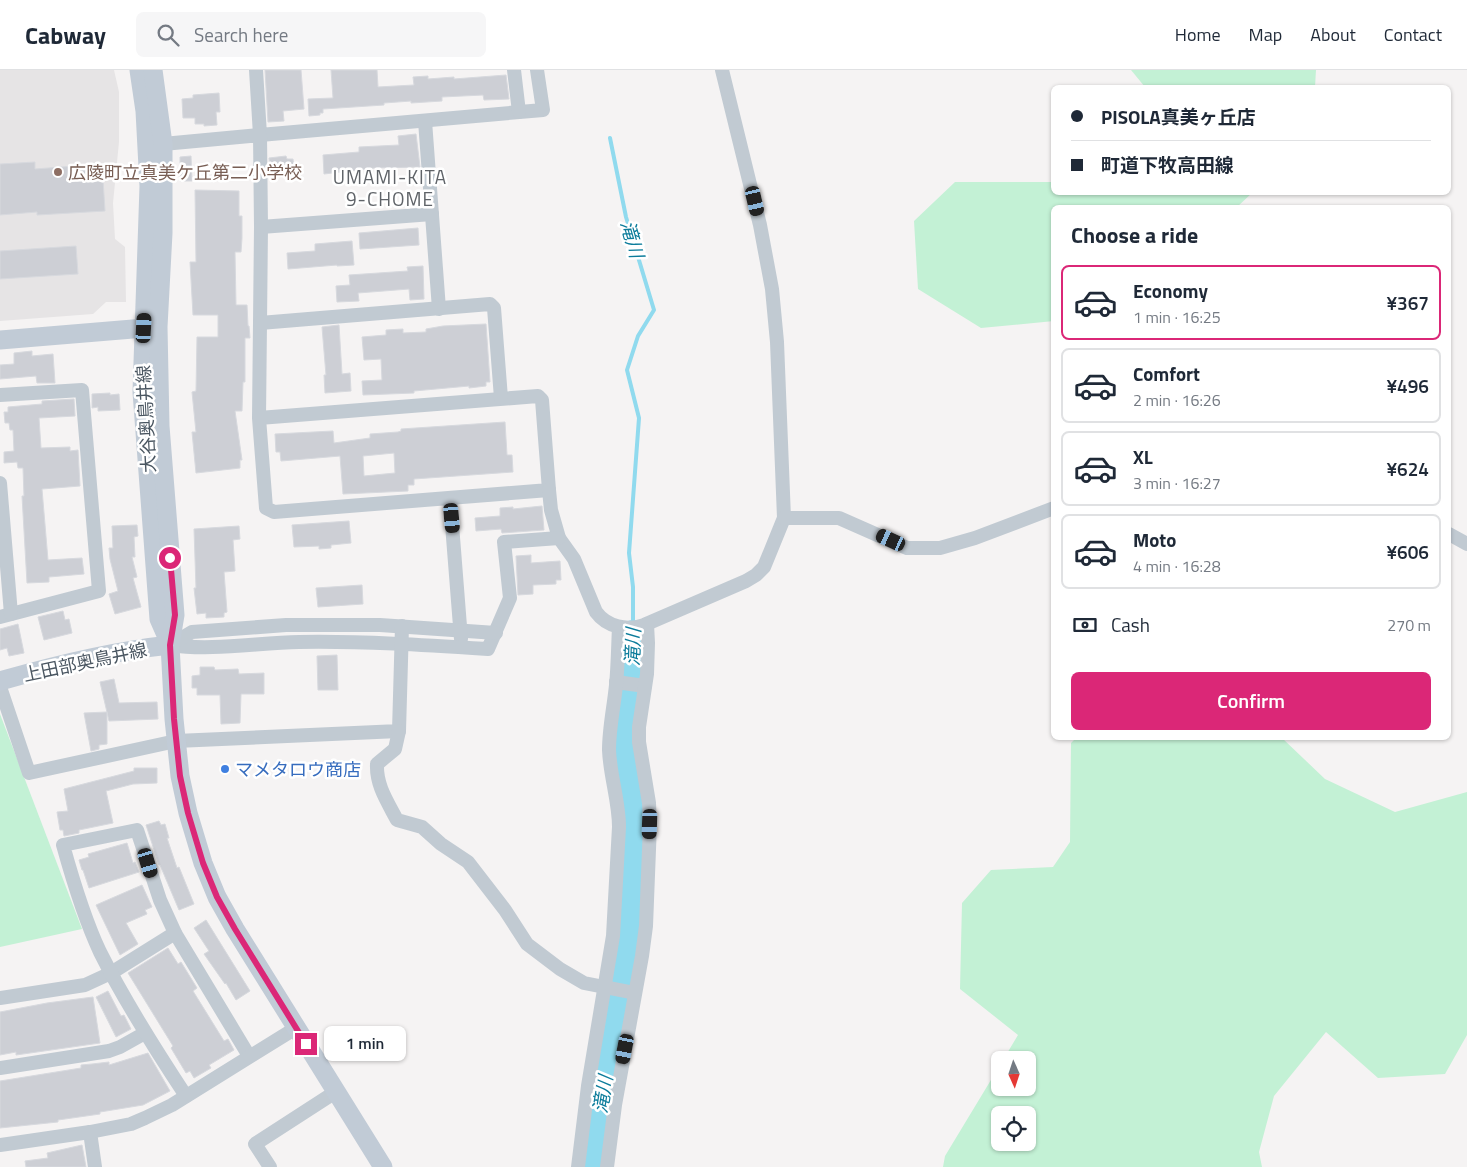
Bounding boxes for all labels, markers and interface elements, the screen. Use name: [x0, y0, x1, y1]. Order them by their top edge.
search box: [136, 12, 486, 57]
text: Cabway: [25, 17, 106, 53]
text: Search here: [194, 20, 288, 49]
icon: search: [154, 21, 182, 49]
text: Home: [1175, 21, 1221, 48]
text: Map: [1249, 21, 1282, 48]
text: About: [1310, 21, 1356, 48]
text: Contact: [1384, 21, 1442, 48]
text: PISOLA真美ヶ丘店: [1101, 102, 1256, 131]
text: 町道下牧高田線: [1101, 150, 1234, 179]
place label: 広陵町立真美ケ丘第二小学校: [68, 159, 302, 186]
district label: UMAMI-KITA 9-CHOME: [333, 162, 447, 213]
marker: 広陵町立真美ケ丘第二小学校: [52, 166, 64, 178]
car: [744, 185, 765, 217]
water label: 滝川: [614, 217, 653, 263]
text: Choose a ride: [1071, 218, 1198, 252]
text: Economy: [1133, 276, 1208, 305]
icon: car: [1073, 280, 1118, 325]
text: ¥367: [1386, 288, 1429, 317]
text: 1 min · 16:25: [1133, 305, 1221, 329]
car: [135, 313, 152, 343]
text: Comfort: [1133, 359, 1200, 388]
icon: car: [1073, 363, 1118, 408]
street label: 大谷奥鳥井線: [130, 364, 162, 474]
text: ¥496: [1386, 371, 1429, 400]
text: 2 min · 16:26: [1133, 388, 1221, 412]
text: XL: [1133, 442, 1153, 471]
icon: car: [1073, 446, 1118, 491]
text: ¥624: [1386, 454, 1429, 483]
text: 3 min · 16:27: [1133, 471, 1221, 495]
car: [443, 502, 460, 534]
text: Moto: [1133, 525, 1176, 554]
car: [874, 527, 907, 553]
icon: car: [1073, 529, 1118, 574]
text: ¥606: [1386, 537, 1429, 566]
route start: [159, 547, 181, 569]
text: 4 min · 16:28: [1133, 554, 1221, 578]
text: Cash: [1111, 610, 1150, 639]
icon: cash: [1071, 611, 1099, 639]
text: 270 m: [1387, 613, 1431, 637]
water label: 滝川: [617, 626, 647, 667]
street label: 上田部奥鳥井線: [21, 636, 149, 688]
button: Confirm: [1071, 672, 1431, 730]
place label: マメタロウ商店: [235, 756, 361, 783]
marker: マメタロウ商店: [219, 763, 231, 775]
car: [641, 809, 658, 839]
car: [136, 846, 159, 880]
callout: 1 min: [324, 1026, 406, 1062]
text: 1 min: [346, 1031, 384, 1055]
route end: [295, 1033, 317, 1055]
car: [614, 1033, 635, 1065]
north arrow: [991, 1051, 1036, 1096]
map controls: [991, 1051, 1036, 1151]
water label: 滝川: [585, 1071, 620, 1115]
button: locate: [991, 1106, 1036, 1151]

